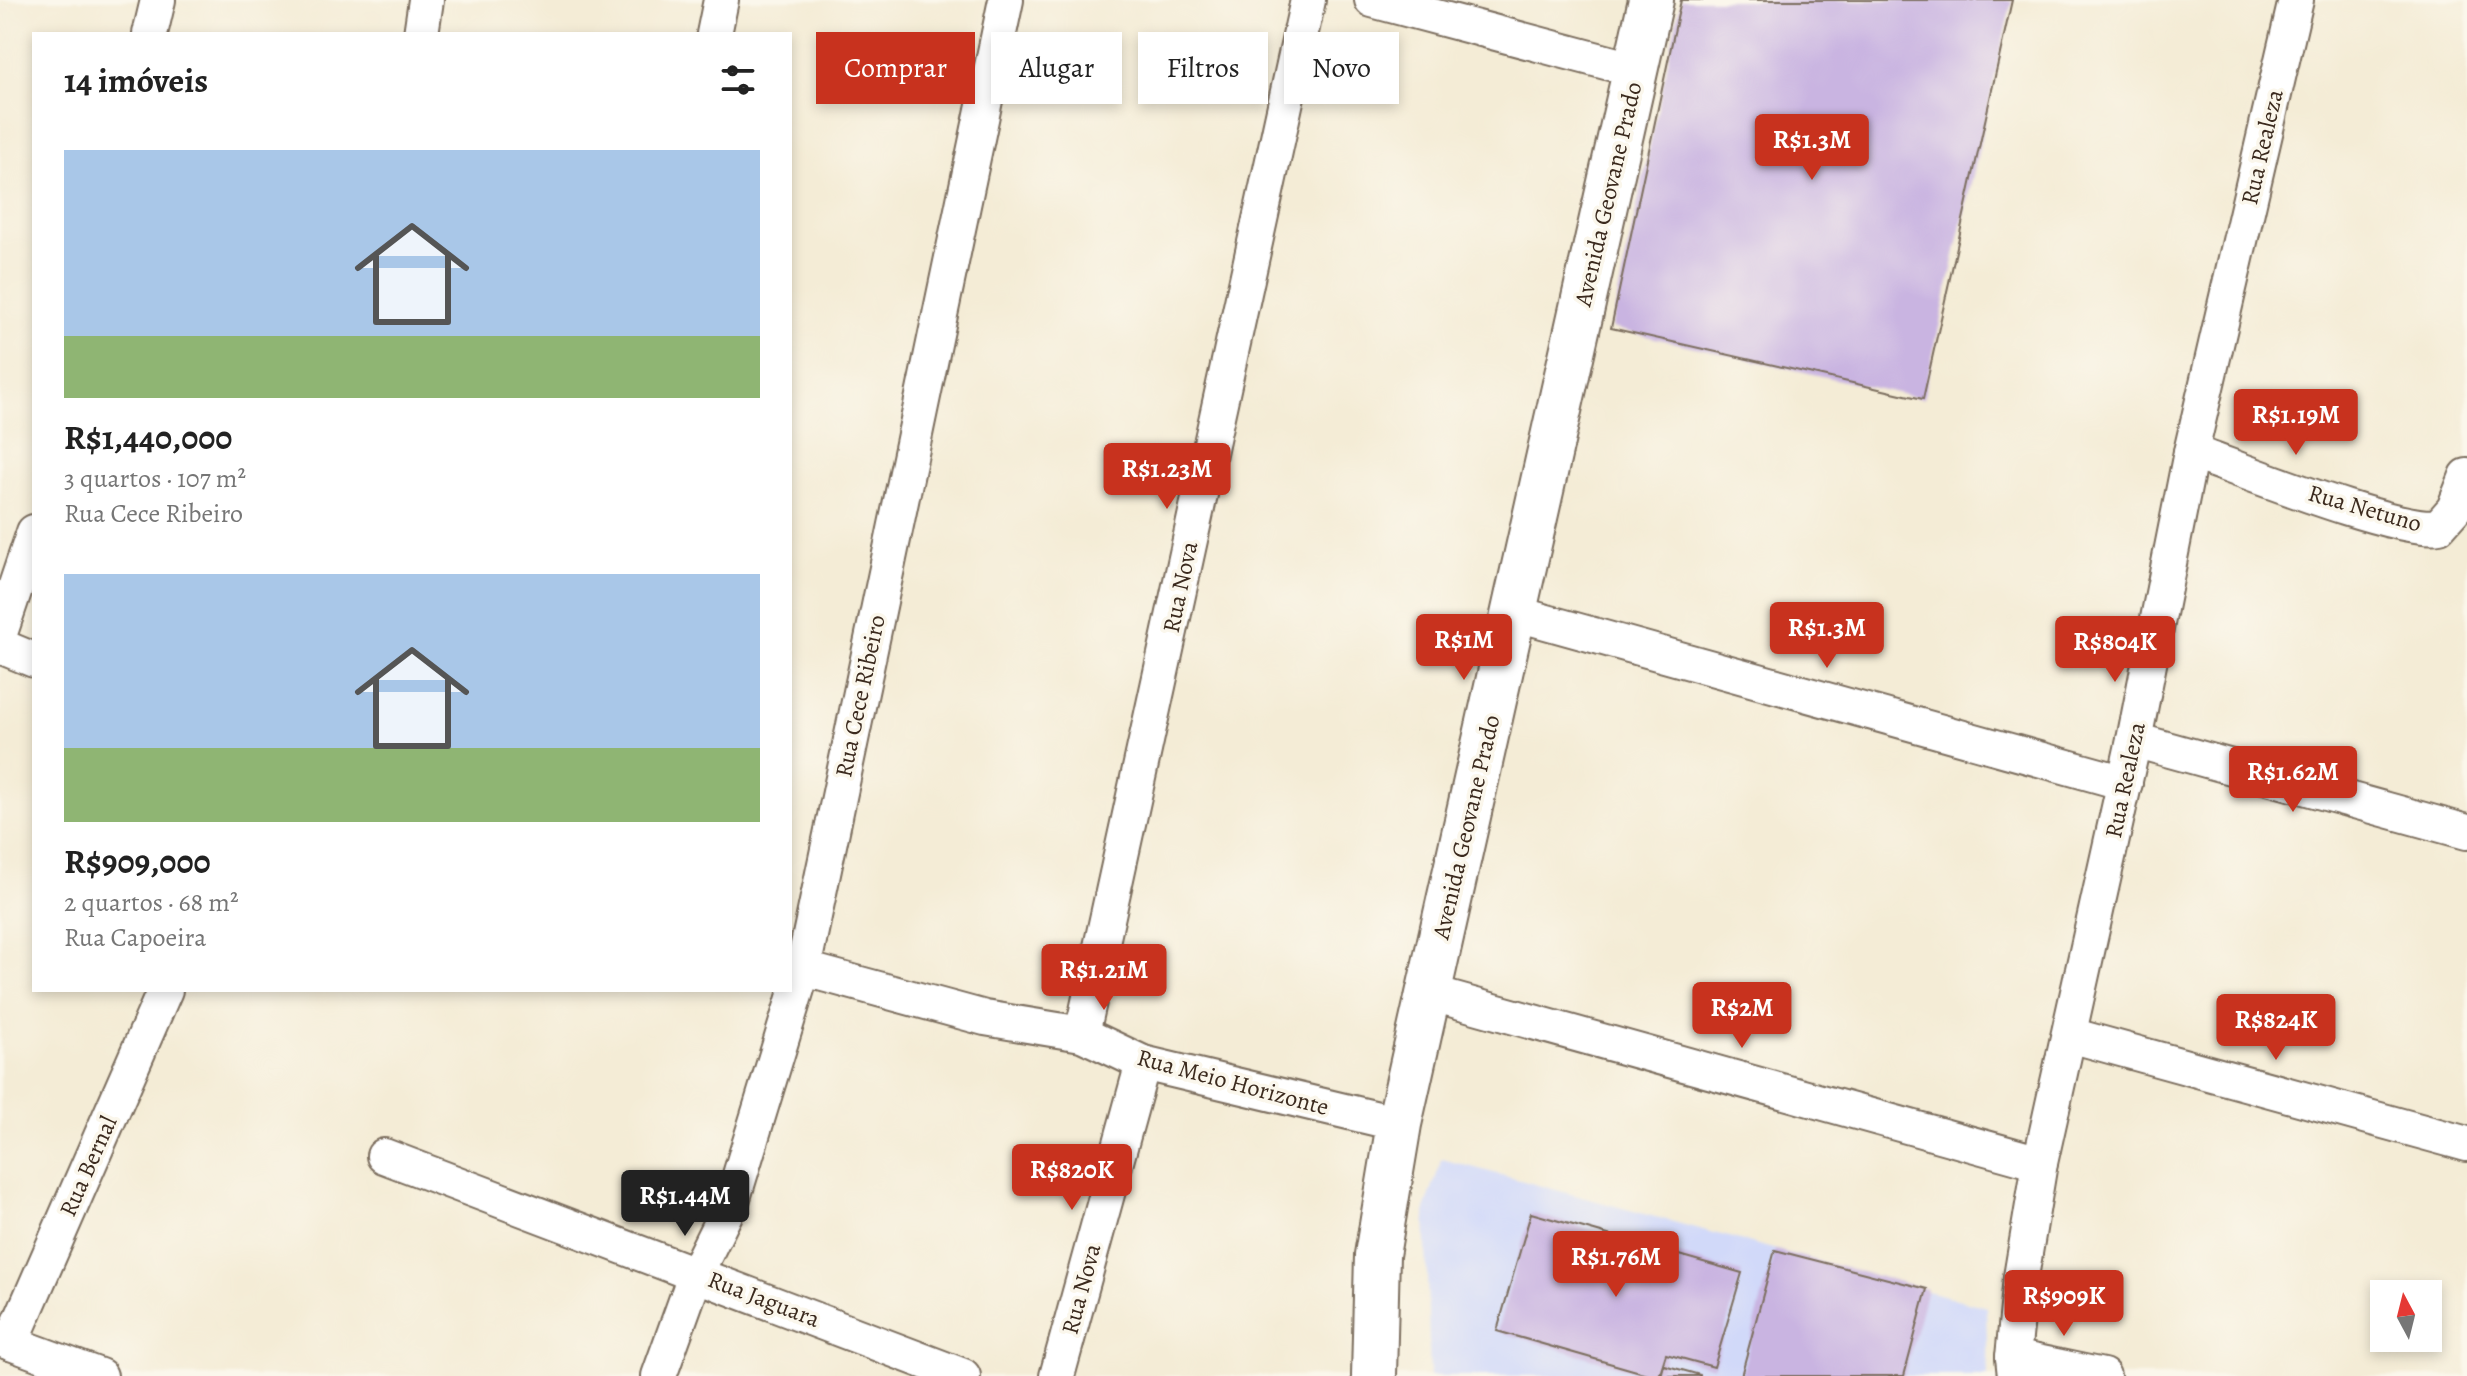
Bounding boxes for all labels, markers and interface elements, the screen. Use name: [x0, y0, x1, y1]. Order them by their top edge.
chip: Comprar: [816, 32, 975, 104]
chip: Alugar: [991, 32, 1122, 104]
chip: Filtros: [1138, 32, 1268, 104]
chip: Novo: [1284, 32, 1399, 104]
text: 14 imóveis: [64, 57, 208, 104]
icon: filters: [716, 58, 760, 102]
street label: Avenida Geovane Prado: [1566, 79, 1649, 310]
street label: Rua Realeza: [2233, 85, 2291, 208]
pin: R$1.3M: [1747, 114, 1877, 182]
text: R$1.3M: [1773, 122, 1851, 157]
icon: home: [340, 202, 484, 346]
pin: R$1.19M: [2222, 389, 2370, 457]
text: R$1.19M: [2252, 397, 2340, 432]
text: R$1,440,000: [64, 414, 232, 461]
pin: R$1.23M: [1093, 443, 1241, 511]
text: R$1.23M: [1122, 451, 1212, 486]
text: 3 quartos · 107 m²: [64, 461, 246, 496]
street label: Rua Netuno: [2305, 477, 2425, 539]
text: Rua Cece Ribeiro: [64, 496, 243, 531]
street label: Rua Nova: [1155, 538, 1205, 636]
pin: R$1.3M: [1762, 602, 1892, 670]
text: R$1.3M: [1788, 610, 1866, 645]
street label: Rua Cece Ribeiro: [827, 612, 893, 780]
pin: R$1M: [1417, 614, 1511, 682]
pin: R$804K: [2050, 616, 2180, 684]
text: R$1M: [1434, 622, 1494, 657]
text: R$804K: [2073, 624, 2157, 659]
icon: home: [340, 626, 484, 770]
street label: Avenida Geovane Prado: [1424, 712, 1507, 943]
street label: Rua Realeza: [2097, 718, 2153, 841]
pin: R$1.62M: [2219, 746, 2367, 814]
text: R$1.62M: [2247, 754, 2339, 789]
text: R$909,000: [64, 838, 211, 885]
text: 2 quartos · 68 m²: [64, 885, 238, 920]
text: Rua Capoeira: [64, 920, 206, 955]
pin: R$1.21M: [1030, 944, 1178, 1012]
text: R$1.21M: [1060, 952, 1148, 987]
pin: R$2M: [1695, 982, 1789, 1050]
text: R$2M: [1710, 990, 1774, 1025]
pin: R$824K: [2211, 994, 2341, 1062]
text: R$824K: [2234, 1002, 2318, 1037]
street label: Rua Meio Horizonte: [1134, 1041, 1332, 1123]
street label: Rua Bernal: [52, 1110, 124, 1221]
pin: R$820K: [1007, 1144, 1137, 1212]
text: R$820K: [1030, 1152, 1114, 1187]
pin: R$1.44M: [611, 1170, 759, 1238]
text: R$1.44M: [639, 1178, 731, 1213]
pin: R$1.76M: [1542, 1231, 1690, 1299]
street label: Rua Nova: [1054, 1239, 1109, 1338]
text: R$1.76M: [1571, 1239, 1661, 1274]
street label: Rua Jaguara: [703, 1263, 825, 1335]
pin: R$909K: [1999, 1270, 2129, 1338]
text: R$909K: [2022, 1278, 2106, 1313]
north arrow: [2370, 1280, 2442, 1352]
map controls: [2370, 1280, 2442, 1352]

